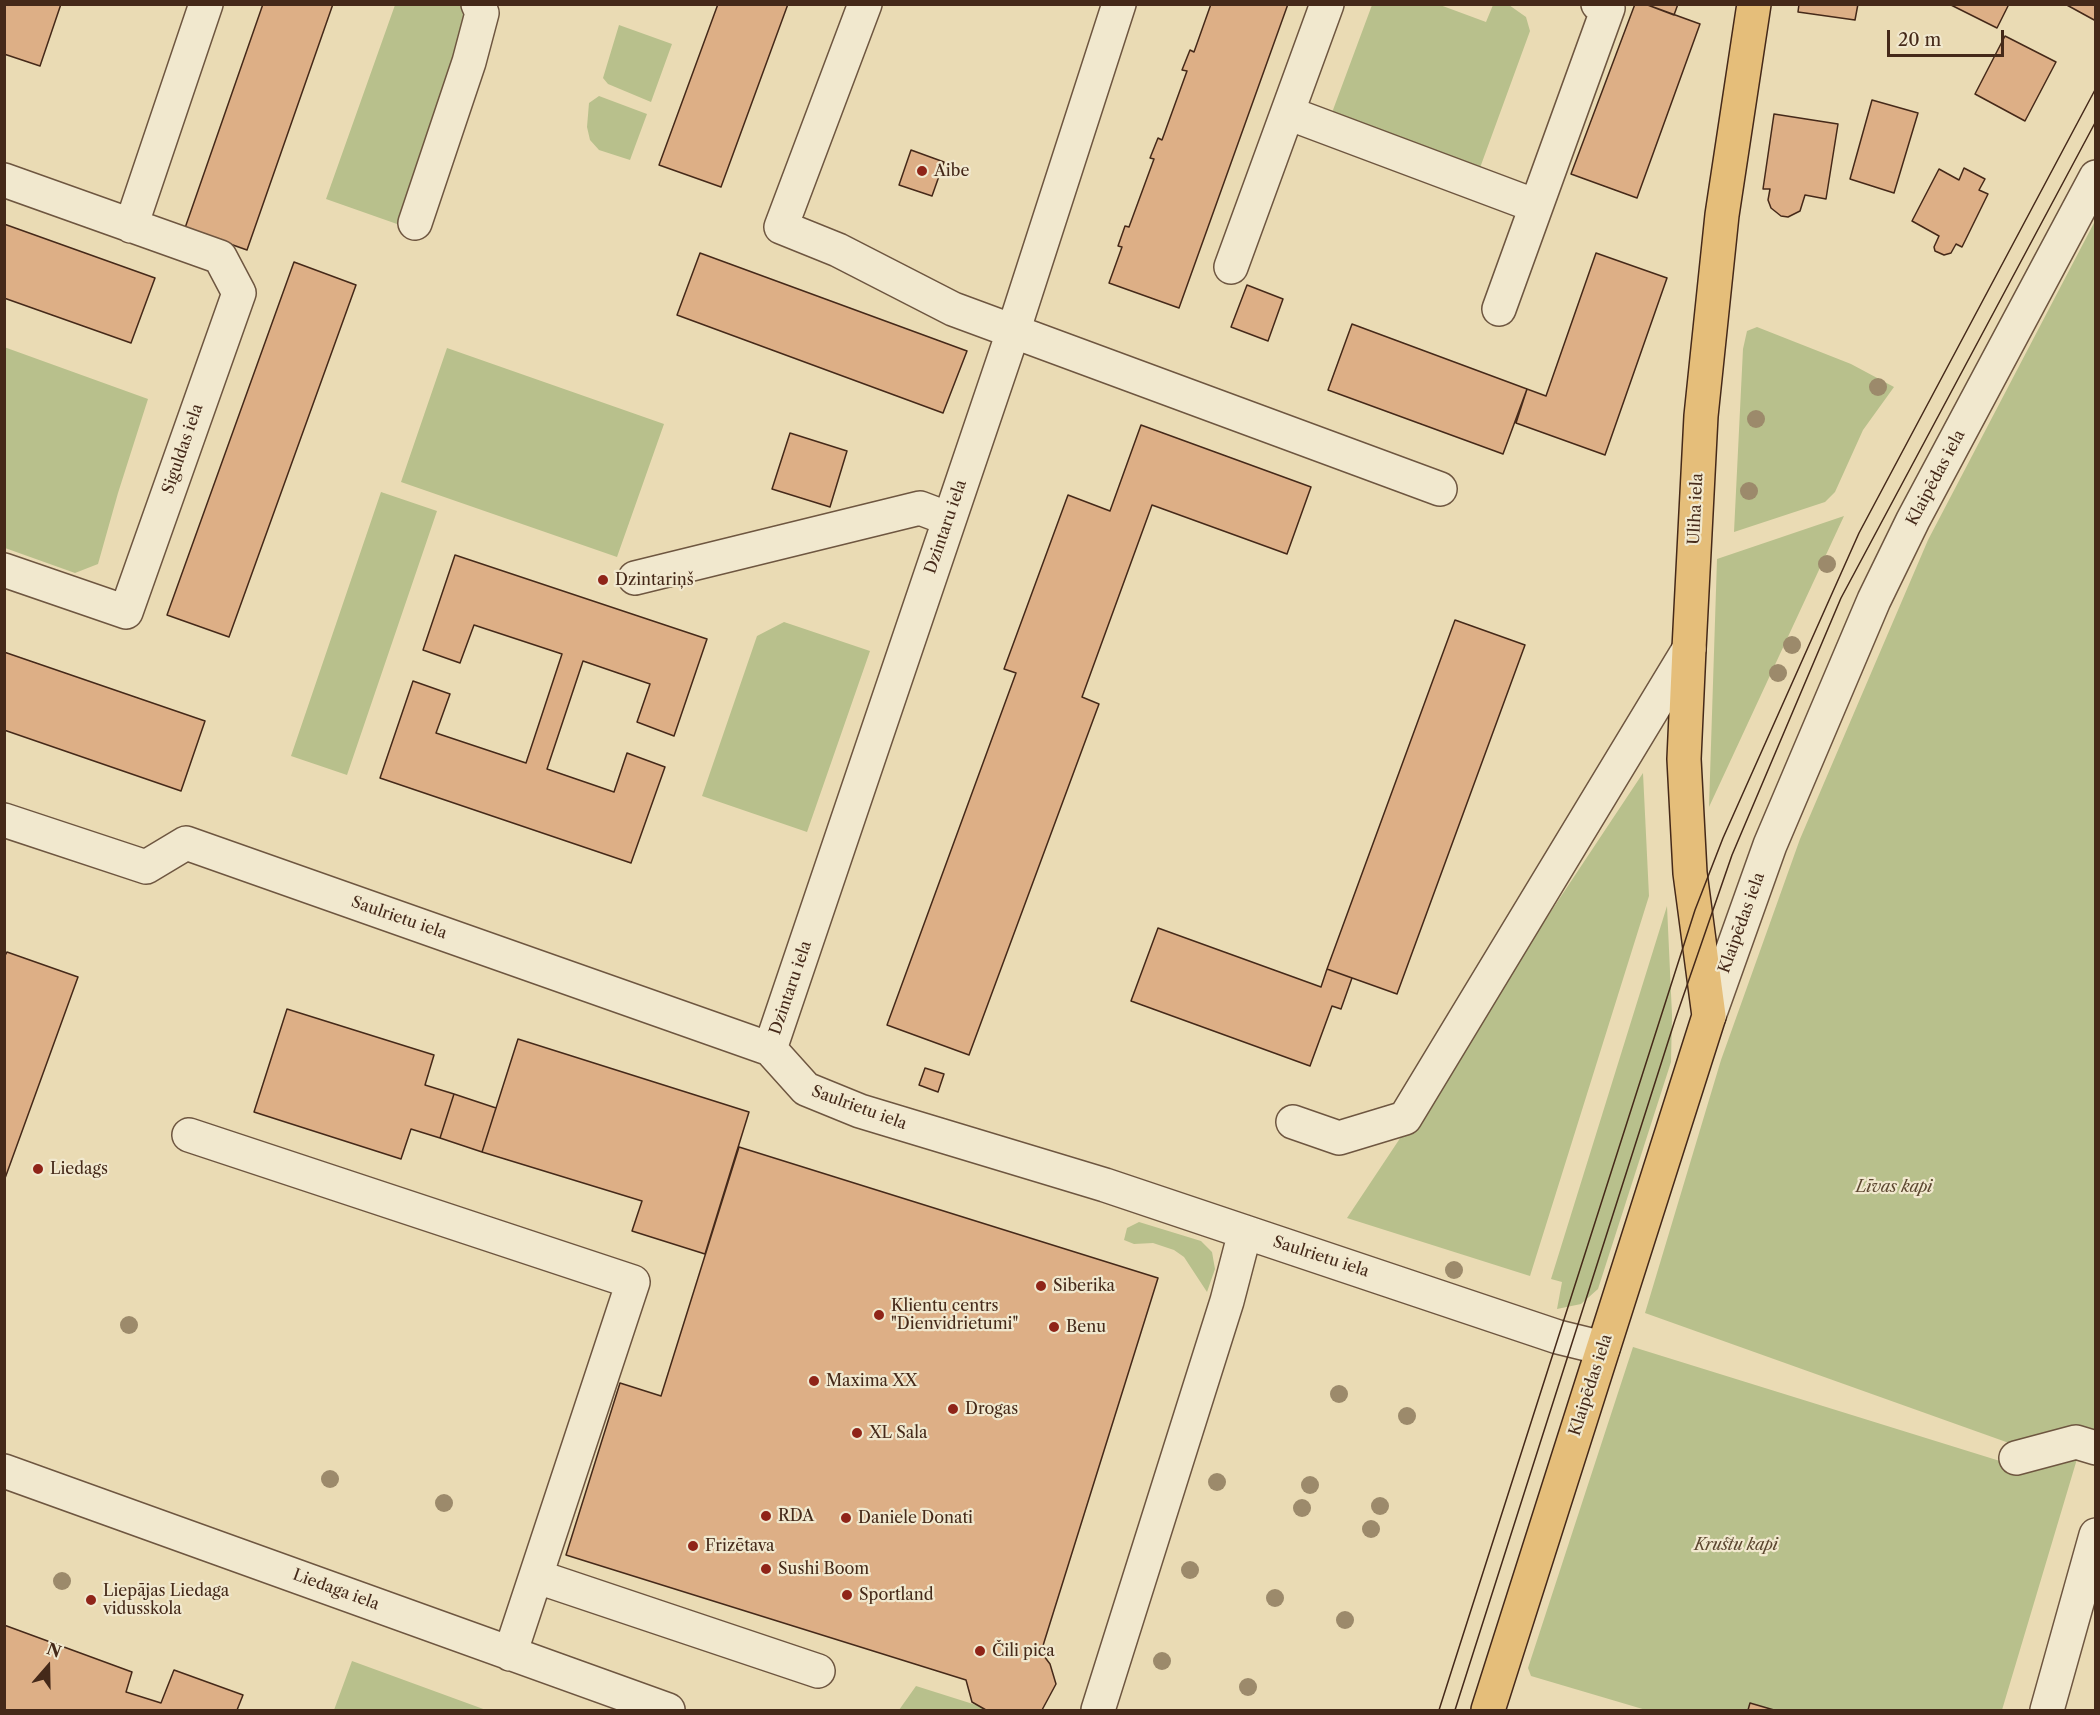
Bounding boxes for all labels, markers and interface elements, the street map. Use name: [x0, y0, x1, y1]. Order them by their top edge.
scale bar: [1890, 18, 2007, 56]
text: 20 m: [1898, 29, 1941, 51]
place label: Aibe: [934, 161, 969, 181]
marker: Aibe: [915, 164, 929, 178]
street label: Siguldas iela: [159, 401, 207, 497]
street label: Klaipēdas iela: [1903, 427, 1969, 529]
street label: Uliha iela: [1685, 473, 1707, 545]
street label: Dzintaru iela: [921, 478, 971, 576]
place label: Dzintariņš: [615, 570, 694, 590]
marker: Dzintariņš: [596, 573, 610, 587]
street label: Klaipēdas iela: [1715, 870, 1769, 976]
street label: Saulrietu iela: [349, 893, 449, 943]
street label: Dzintaru iela: [766, 939, 816, 1037]
street label: Saulrietu iela: [809, 1082, 909, 1134]
place label: Liedags: [50, 1159, 108, 1179]
marker: Liedags: [31, 1162, 45, 1176]
park label: Līvas kapi: [1856, 1177, 1932, 1197]
street label: Saulrietu iela: [1271, 1232, 1371, 1282]
place label: Siberika: [1053, 1276, 1115, 1296]
marker: Siberika: [1034, 1279, 1048, 1293]
place label: Klientu centrs "Dienvidrietumi": [891, 1296, 1018, 1334]
marker: Klientu centrs "Dienvidrietumi": [872, 1308, 886, 1322]
place label: Benu: [1066, 1317, 1106, 1337]
marker: Benu: [1047, 1320, 1061, 1334]
street label: Klaipēdas iela: [1566, 1332, 1616, 1438]
place label: Maxima XX: [826, 1371, 917, 1391]
marker: Maxima XX: [807, 1374, 821, 1388]
place label: Drogas: [965, 1399, 1018, 1419]
marker: Drogas: [946, 1402, 960, 1416]
place label: XL Sala: [869, 1423, 927, 1443]
marker: XL Sala: [850, 1426, 864, 1440]
place label: RDA: [778, 1506, 814, 1526]
place label: Daniele Donati: [858, 1508, 973, 1528]
marker: RDA: [759, 1509, 773, 1523]
marker: Daniele Donati: [839, 1511, 853, 1525]
park label: Krustu kapi: [1694, 1535, 1778, 1555]
place label: Frizētava: [705, 1536, 774, 1556]
marker: Frizētava: [686, 1539, 700, 1553]
place label: Sushi Boom: [778, 1559, 869, 1579]
marker: Sushi Boom: [759, 1562, 773, 1576]
street label: Liedaga iela: [290, 1565, 382, 1615]
place label: Liepājas Liedaga vidusskola: [103, 1581, 229, 1619]
place label: Sportland: [859, 1585, 934, 1605]
marker: Sportland: [840, 1588, 854, 1602]
marker: Liepājas Liedaga vidusskola: [84, 1593, 98, 1607]
north arrow: [18, 1637, 78, 1697]
text: N: [44, 1638, 64, 1662]
place label: Čili pica: [992, 1641, 1055, 1661]
marker: Čili pica: [973, 1644, 987, 1658]

